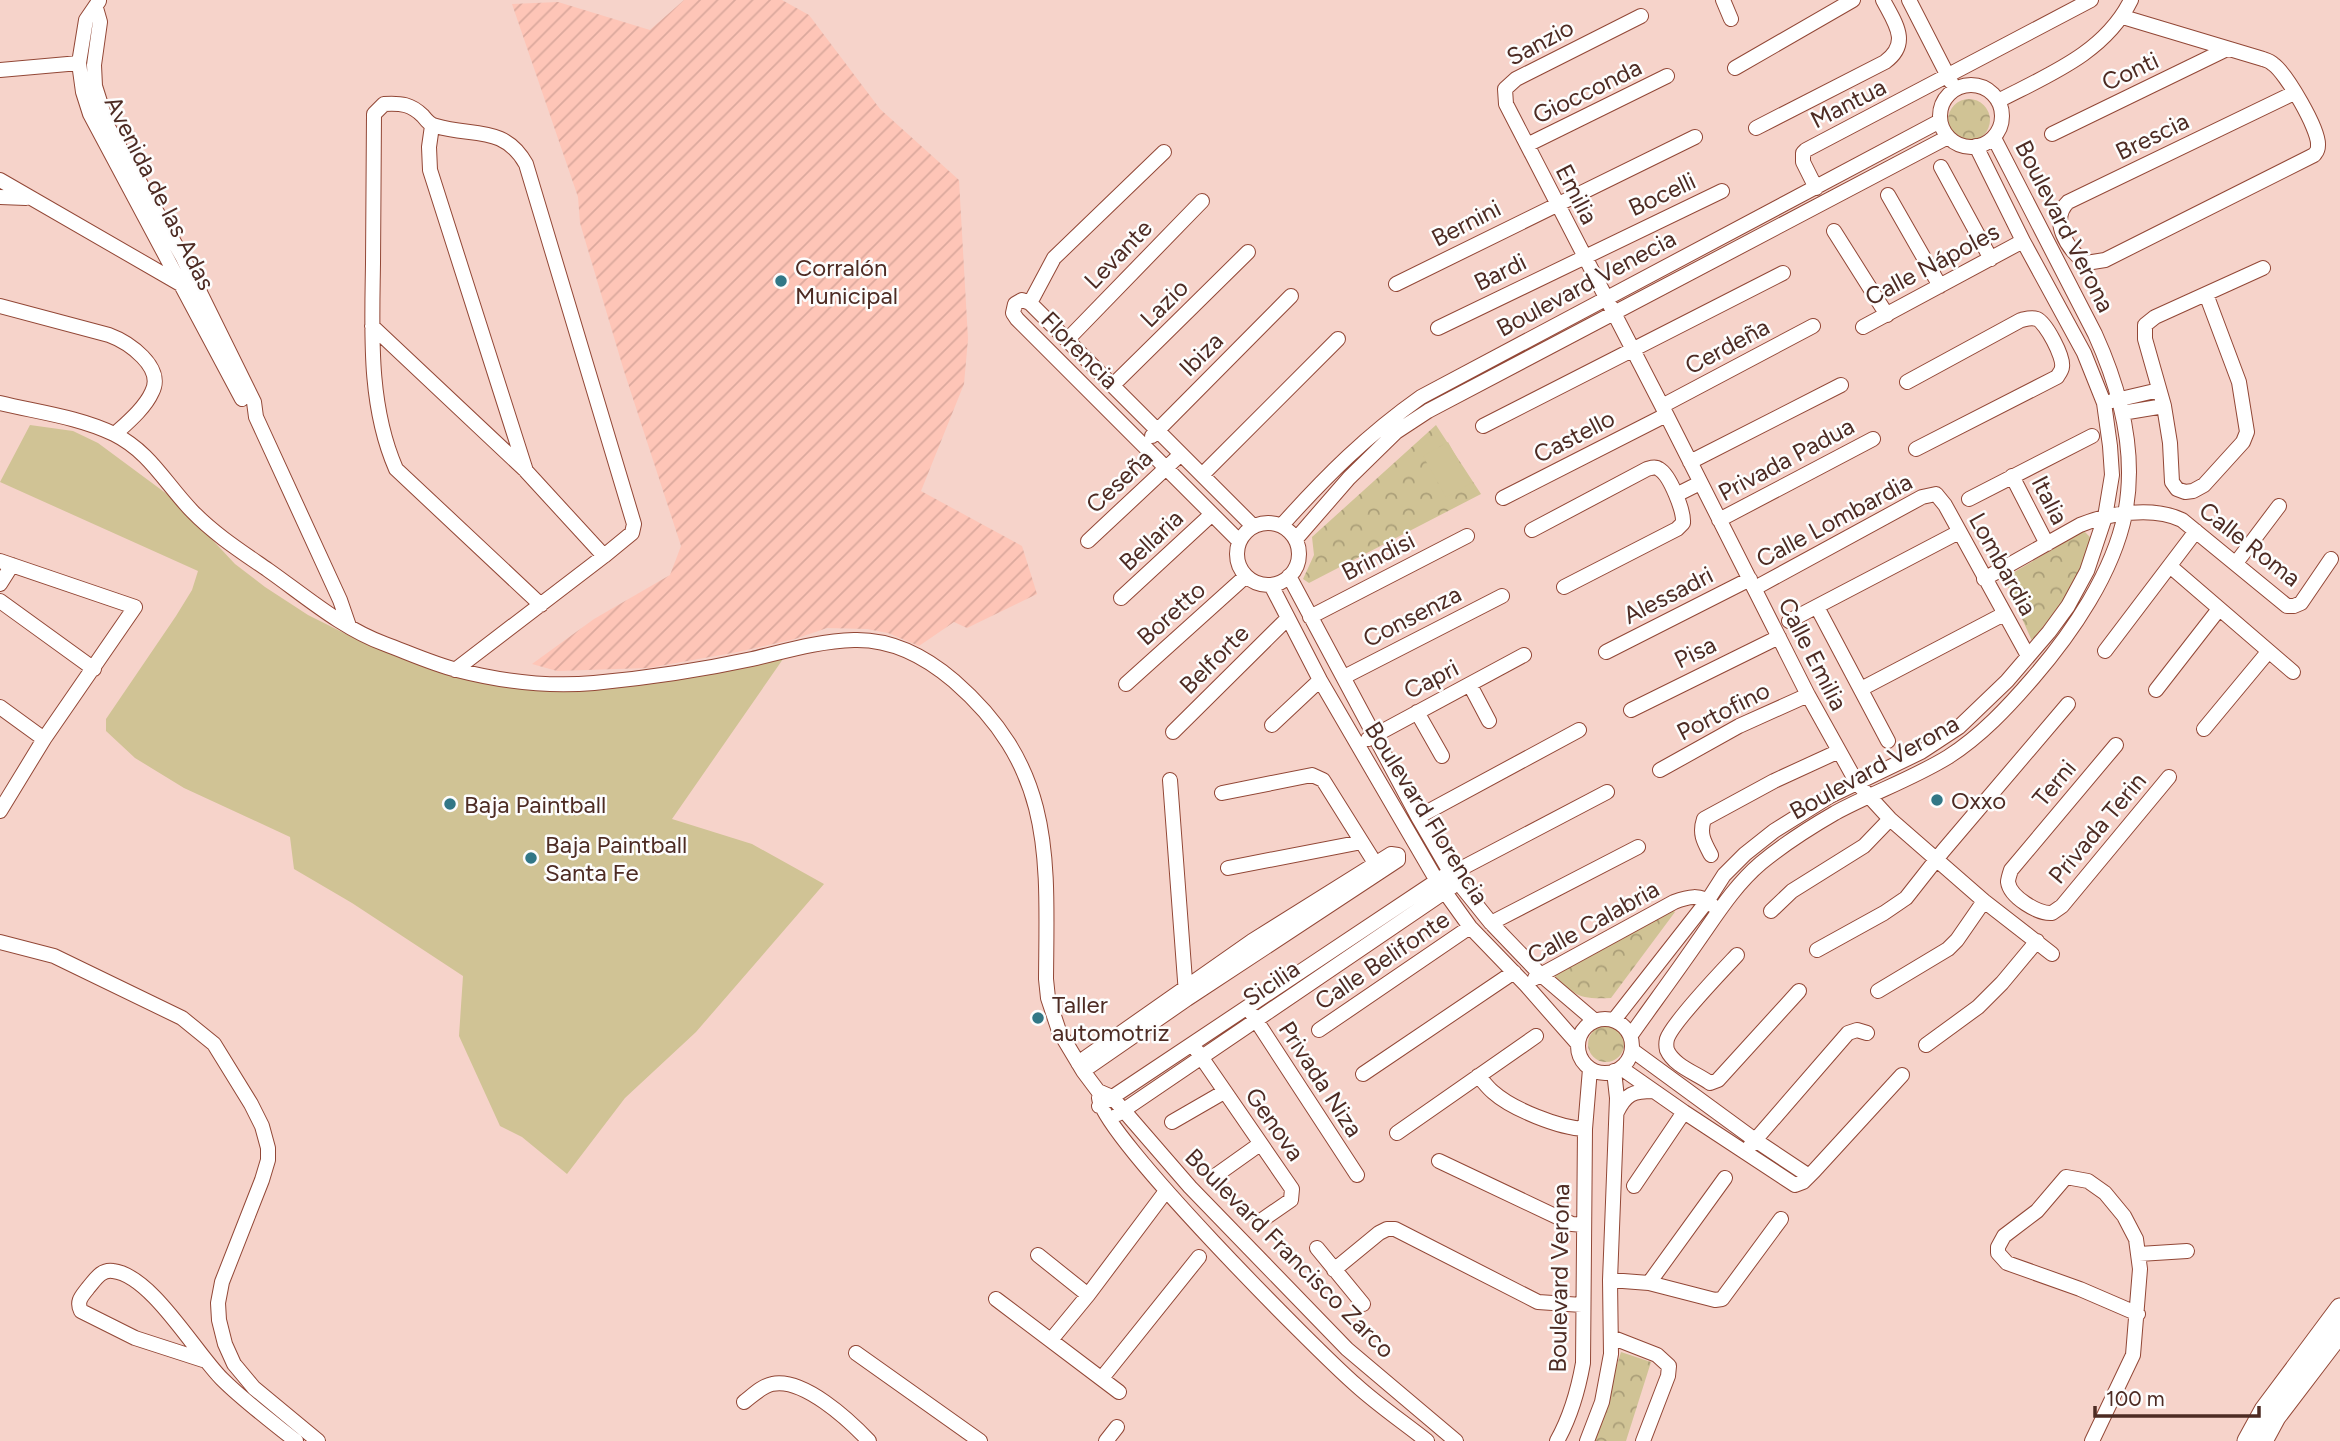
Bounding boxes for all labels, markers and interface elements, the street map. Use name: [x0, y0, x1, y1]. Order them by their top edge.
street label: Sanzio: [1502, 12, 1578, 72]
street label: Conti: [2097, 45, 2163, 97]
street label: Giocconda: [1528, 52, 1646, 130]
street label: Mantua: [1805, 72, 1891, 134]
street label: Avenida de las Adas: [99, 91, 221, 295]
street label: Brescia: [2111, 106, 2193, 166]
street label: Boulevard Verona: [2009, 135, 2121, 317]
street label: Emilia: [1550, 159, 1604, 229]
street label: Bocelli: [1624, 166, 1700, 222]
street label: Bernini: [1427, 193, 1505, 253]
street label: Levante: [1078, 213, 1158, 295]
street label: Calle Nápoles: [1860, 217, 2004, 311]
street label: Boulevard Venecia: [1491, 224, 1681, 342]
street label: Bardi: [1469, 247, 1531, 297]
place label: Corralón Municipal: [795, 253, 898, 310]
marker: Corralón Municipal: [773, 273, 789, 289]
street label: Lazio: [1134, 273, 1194, 333]
street label: Florencia: [1035, 305, 1125, 395]
street label: Cerdeña: [1680, 312, 1774, 380]
street label: Ibiza: [1173, 326, 1229, 382]
street label: Castello: [1529, 403, 1619, 469]
street label: Privada Padua: [1713, 411, 1859, 507]
street label: Ceseña: [1080, 443, 1158, 519]
street label: Calle Lombardia: [1751, 467, 1917, 573]
street label: Italia: [2026, 471, 2074, 529]
street label: Calle Roma: [2193, 495, 2307, 593]
street label: Bellaria: [1113, 503, 1189, 577]
street label: Lombardia: [1963, 507, 2043, 621]
street label: Brindisi: [1337, 525, 1419, 587]
street label: Alessadri: [1618, 560, 1718, 630]
street label: Boretto: [1131, 575, 1211, 651]
street label: Consenza: [1358, 579, 1466, 653]
street label: Calle Emilia: [1772, 593, 1854, 715]
street label: Belforte: [1173, 618, 1255, 700]
street label: Pisa: [1669, 630, 1721, 674]
street label: Capri: [1399, 653, 1463, 705]
street label: Portofino: [1672, 675, 1774, 747]
street label: Boulevard Verona: [1784, 708, 1964, 826]
street label: Boulevard Florencia: [1359, 716, 1495, 910]
street label: Terni: [2026, 754, 2082, 812]
street label: Privada Terin: [2042, 767, 2152, 889]
place label: Oxxo: [1951, 786, 2006, 815]
place label: Baja Paintball: [464, 790, 606, 819]
marker: Oxxo: [1929, 792, 1945, 808]
marker: Baja Paintball: [442, 796, 458, 812]
place label: Baja Paintball Santa Fe: [545, 830, 687, 887]
marker: Baja Paintball Santa Fe: [523, 850, 539, 866]
street label: Calle Calabria: [1522, 874, 1664, 970]
street label: Calle Belifonte: [1309, 904, 1455, 1016]
street label: Sicilia: [1237, 954, 1305, 1012]
place label: Taller automotriz: [1052, 990, 1169, 1047]
marker: Taller automotriz: [1030, 1010, 1046, 1026]
street label: Privada Niza: [1273, 1016, 1369, 1142]
street label: Genova: [1239, 1082, 1311, 1166]
street label: Boulevard Francisco Zarco: [1179, 1142, 1401, 1364]
street label: Boulevard Verona: [1543, 1183, 1575, 1373]
scale bar: [2095, 1374, 2260, 1418]
text: 100 m: [2106, 1386, 2165, 1411]

